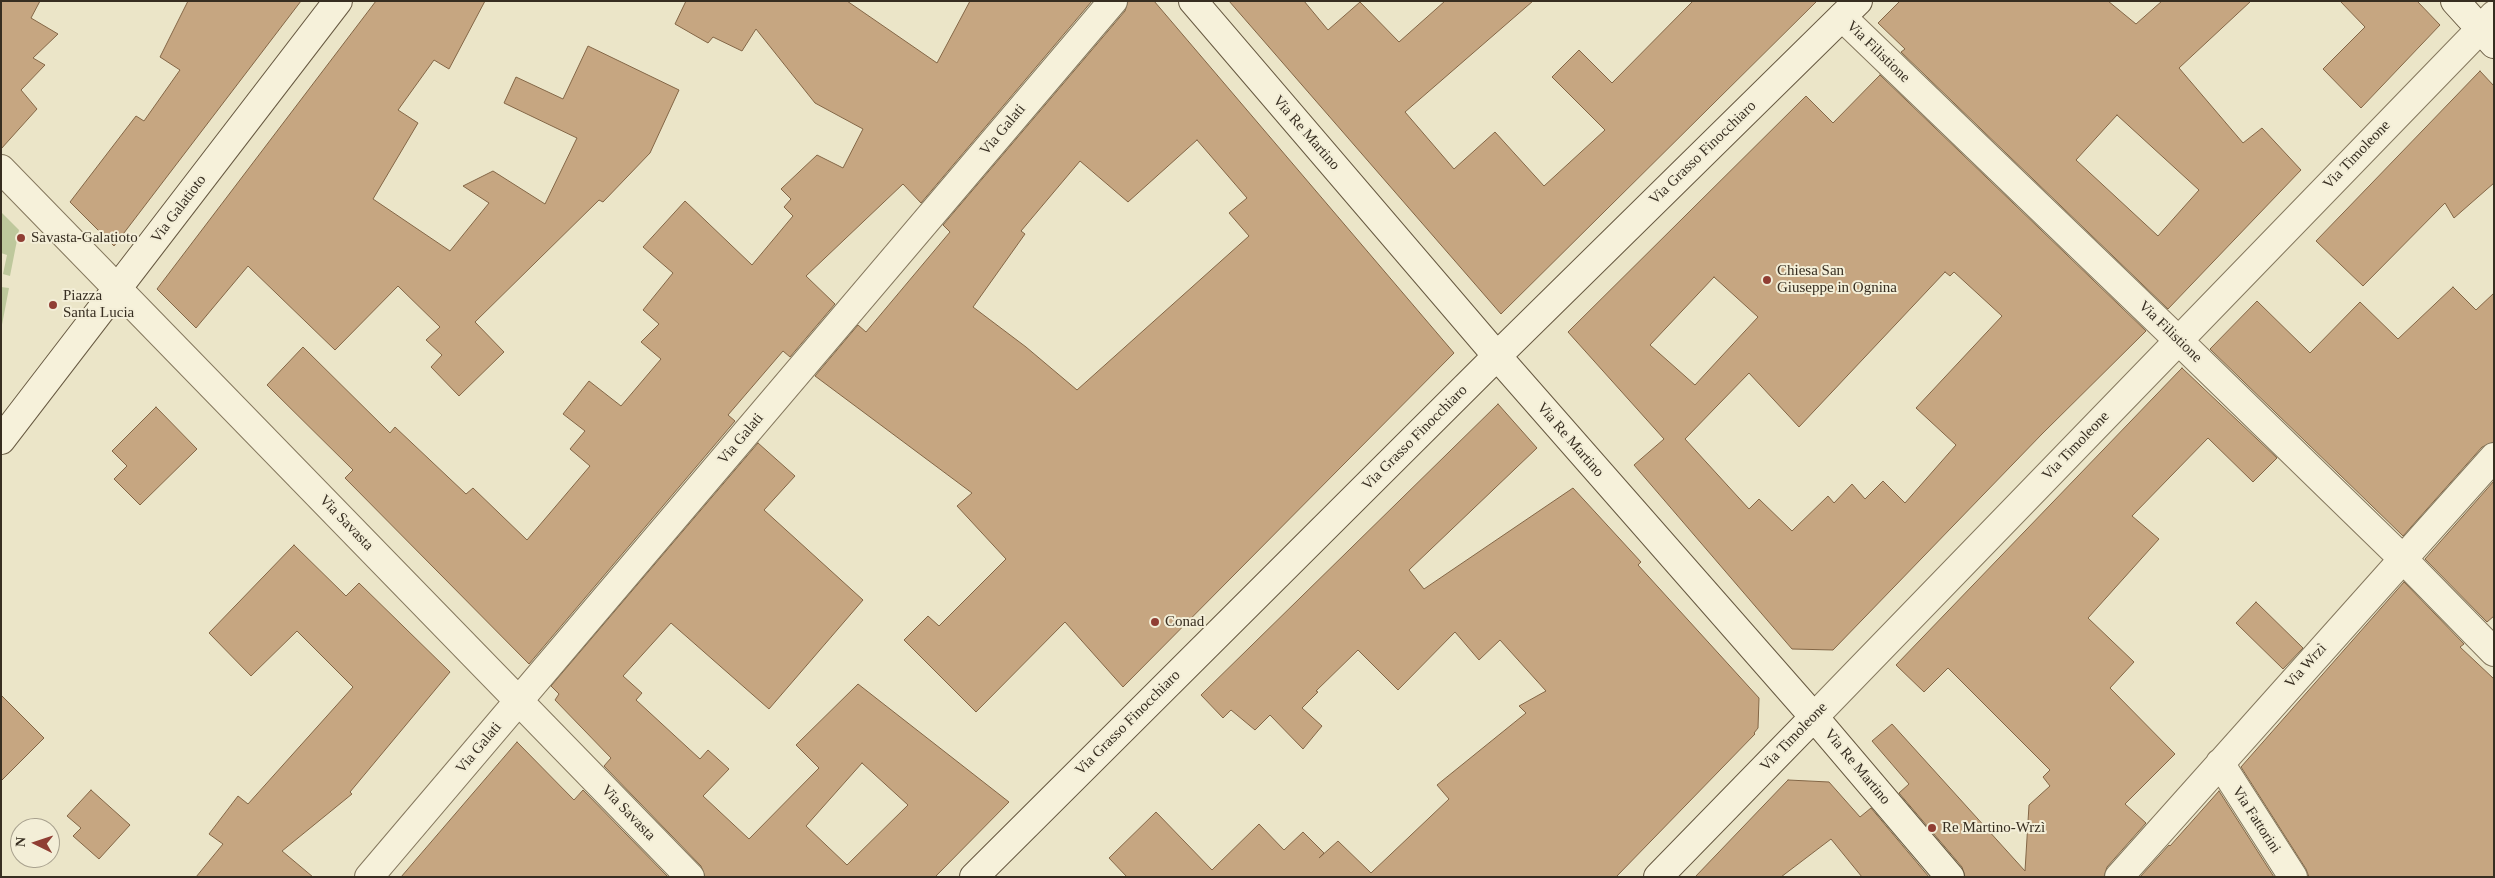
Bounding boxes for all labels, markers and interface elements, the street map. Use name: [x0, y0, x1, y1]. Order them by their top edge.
street label: Via Filistione: [1843, 17, 1913, 87]
street label: Via Re Martino: [1269, 92, 1343, 174]
street label: Via Grasso Finocchiaro: [1646, 97, 1760, 209]
street label: Via Galati: [976, 101, 1030, 159]
street label: Via Timoleone: [2320, 117, 2394, 193]
street label: Via Galatioto: [148, 172, 210, 246]
place label: Savasta-Galatioto: [31, 229, 138, 247]
marker: Savasta-Galatioto: [15, 232, 27, 244]
place label: Chiesa San Giuseppe in Ognina: [1777, 262, 1897, 297]
marker: Chiesa San Giuseppe in Ognina: [1761, 274, 1773, 286]
place label: Piazza Santa Lucia: [63, 287, 134, 322]
street label: Via Filistione: [2135, 297, 2205, 367]
marker: Piazza Santa Lucia: [47, 299, 59, 311]
street label: Via Grasso Finocchiaro: [1359, 382, 1471, 494]
street label: Via Re Martino: [1533, 399, 1607, 481]
street label: Via Timoleone: [2039, 408, 2113, 484]
street label: Via Galati: [714, 410, 768, 468]
street label: Via Savasta: [315, 491, 377, 555]
place label: Conad: [1165, 613, 1204, 631]
marker: Conad: [1149, 616, 1161, 628]
street label: Via Wrzì: [2281, 640, 2331, 692]
street label: Via Grasso Finocchiaro: [1072, 667, 1184, 779]
street label: Via Timoleone: [1757, 699, 1831, 775]
street label: Via Galati: [452, 719, 506, 777]
street label: Via Re Martino: [1820, 726, 1894, 808]
street label: Via Savasta: [597, 781, 659, 845]
street label: Via Fattorini: [2228, 783, 2284, 857]
north arrow: [10, 818, 60, 868]
place label: Re Martino-Wrzì: [1942, 819, 2045, 837]
marker: Re Martino-Wrzì: [1926, 822, 1938, 834]
text: N: [13, 836, 28, 848]

